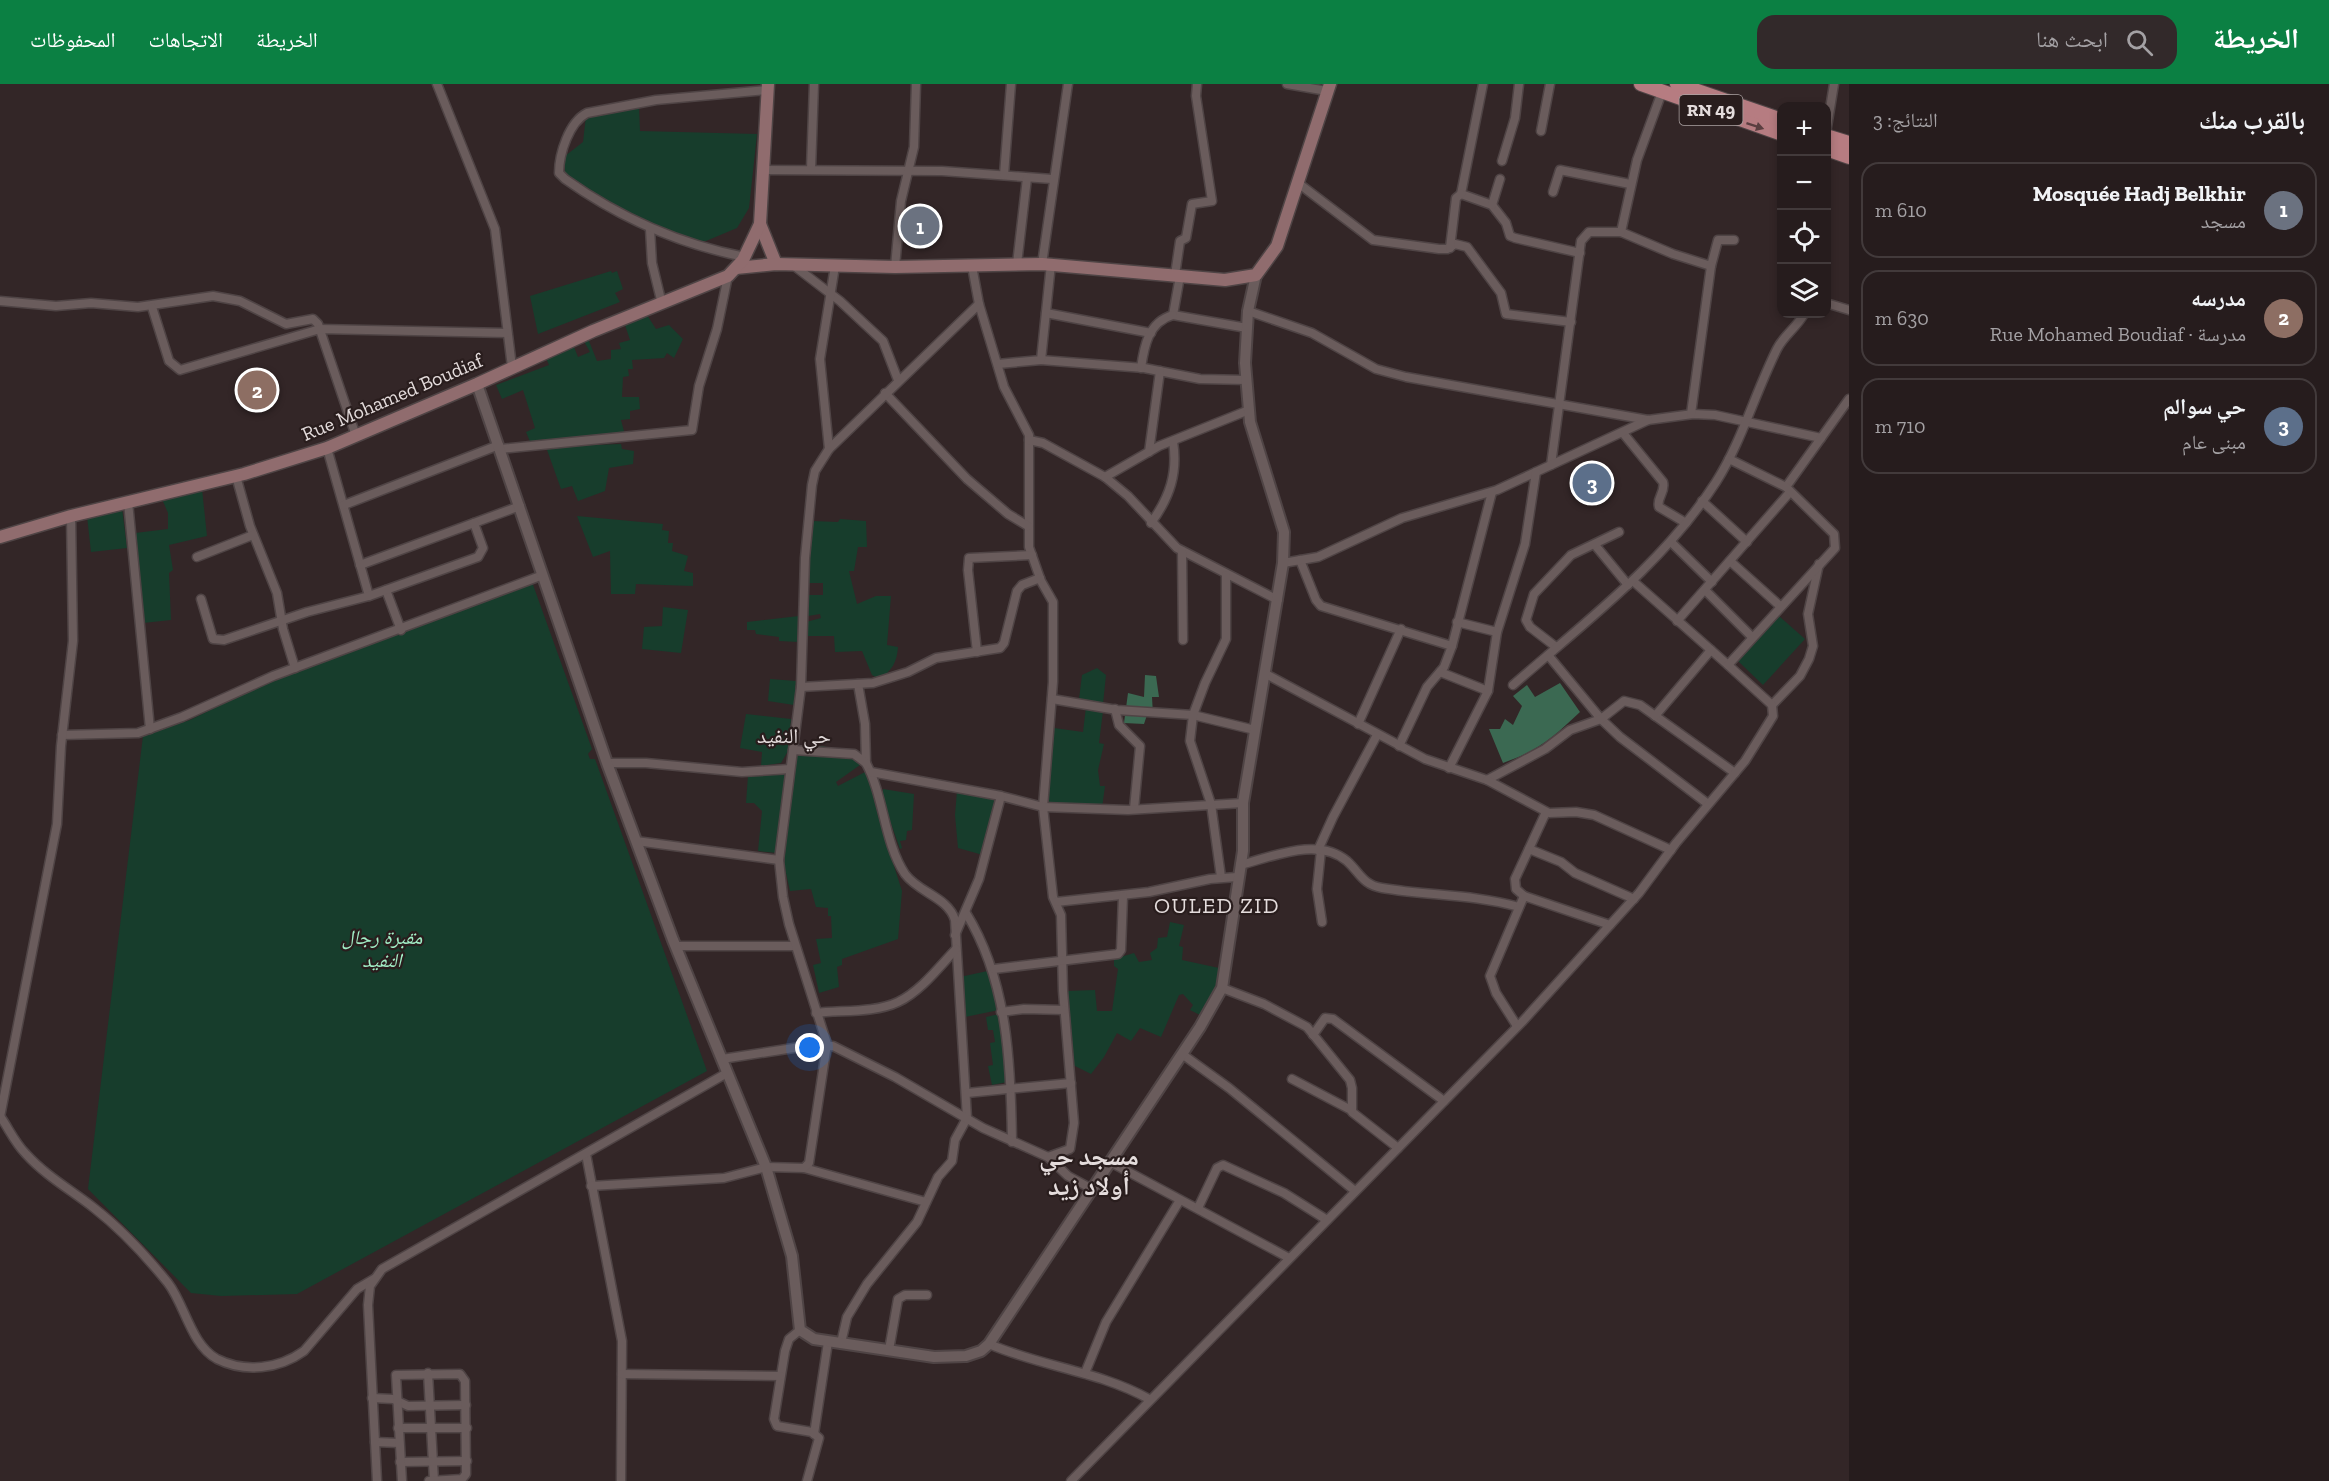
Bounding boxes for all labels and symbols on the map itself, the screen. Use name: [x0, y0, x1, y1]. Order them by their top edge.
road number: RN 49: [1680, 95, 1742, 125]
one-way arrow: [1746, 121, 1764, 131]
pin: 1: [900, 204, 940, 248]
street label: Rue Mohamed Boudiaf: [298, 347, 488, 446]
pin: 2: [238, 368, 276, 412]
pin: 3: [1572, 460, 1612, 506]
district label: حي النفيد: [757, 723, 831, 752]
district label: OULED ZID: [1154, 892, 1280, 919]
park label: مقبرة رجال النفيد: [342, 925, 422, 972]
your location: [795, 1033, 824, 1062]
district label: مسجد حي أولاد زيد: [1039, 1140, 1139, 1202]

